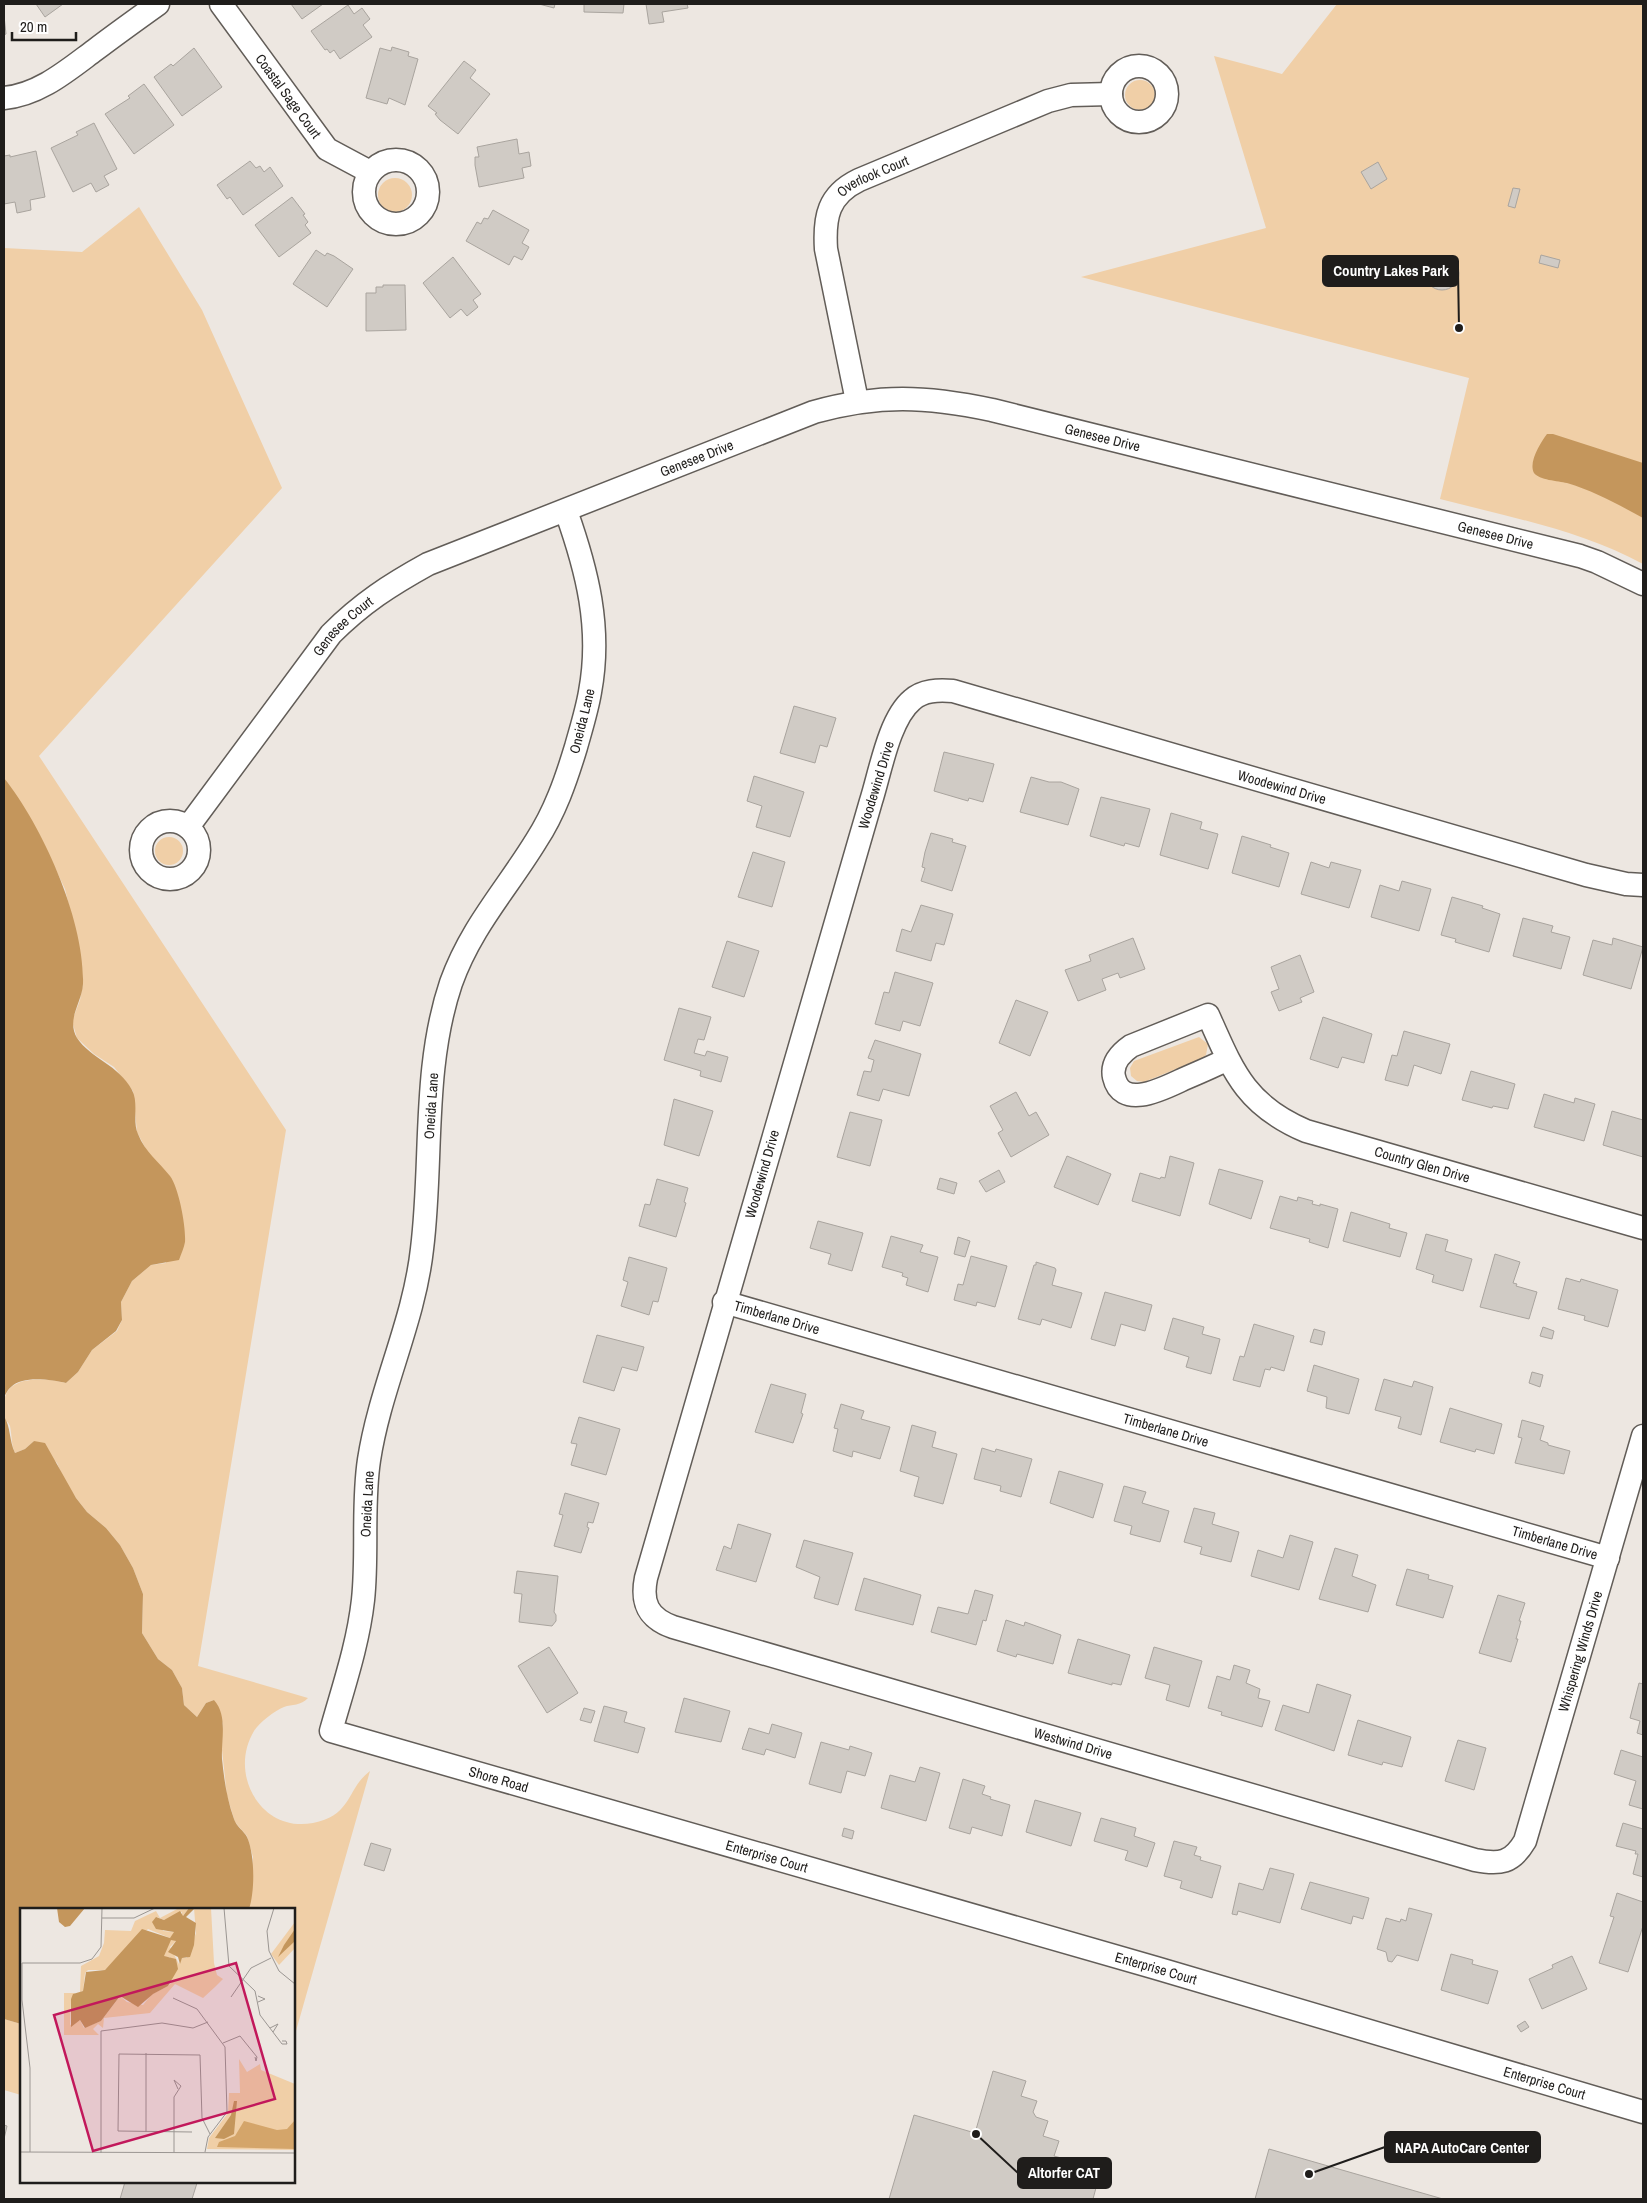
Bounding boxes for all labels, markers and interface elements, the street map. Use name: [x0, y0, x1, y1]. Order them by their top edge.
scale bar: [12, 10, 76, 42]
text: 20 m: [20, 16, 47, 37]
street label: Coastal Sage Court: [251, 50, 325, 142]
street label: Overlook Court: [833, 151, 911, 201]
callout: Country Lakes Park: [1323, 256, 1458, 286]
text: Country Lakes Park: [1333, 260, 1449, 281]
street label: Genesee Drive: [1063, 419, 1142, 455]
street label: Genesee Drive: [657, 436, 736, 481]
street label: Genesee Drive: [1456, 517, 1535, 553]
street label: Genesee Court: [309, 592, 376, 660]
street label: Oneida Lane: [565, 687, 599, 755]
street label: Woodewind Drive: [854, 739, 898, 831]
street label: Woodewind Drive: [1236, 766, 1328, 808]
street label: Oneida Lane: [420, 1072, 442, 1140]
street label: Woodewind Drive: [741, 1128, 783, 1220]
street label: Country Glen Drive: [1372, 1142, 1472, 1187]
street label: Timberlane Drive: [732, 1296, 822, 1338]
street label: Timberlane Drive: [1121, 1409, 1211, 1451]
street label: Oneida Lane: [356, 1470, 378, 1538]
street label: Timberlane Drive: [1510, 1522, 1600, 1564]
street label: Whispering Winds Drive: [1554, 1589, 1606, 1714]
street label: Westwind Drive: [1032, 1723, 1114, 1763]
street label: Shore Road: [467, 1762, 531, 1796]
street label: Enterprise Court: [724, 1836, 810, 1876]
inset map: [20, 1908, 295, 2183]
street label: Enterprise Court: [1113, 1948, 1199, 1989]
street label: Enterprise Court: [1501, 2062, 1587, 2103]
callout: NAPA AutoCare Center: [1385, 2132, 1540, 2162]
text: NAPA AutoCare Center: [1395, 2137, 1529, 2158]
callout: Altorfer CAT: [1018, 2158, 1111, 2188]
text: Altorfer CAT: [1028, 2162, 1101, 2183]

